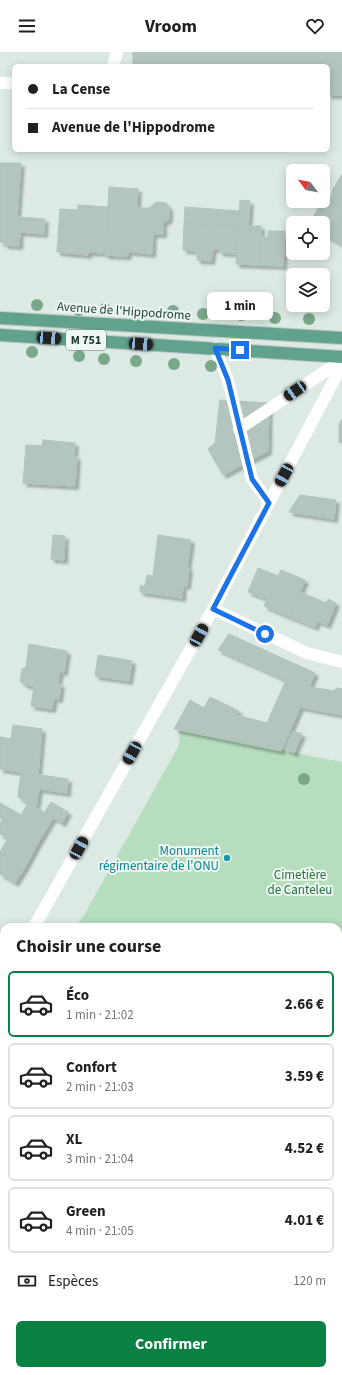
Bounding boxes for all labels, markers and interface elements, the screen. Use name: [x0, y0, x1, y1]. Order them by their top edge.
text: Vroom: [145, 14, 197, 39]
icon: menu: [16, 15, 38, 37]
icon: heart: [304, 15, 326, 37]
text: La Cense: [52, 79, 110, 100]
text: Avenue de l'Hippodrome: [52, 117, 215, 138]
north arrow: [286, 164, 330, 208]
map controls: [286, 164, 330, 312]
button: locate: [286, 216, 330, 260]
button: layers: [286, 268, 330, 312]
callout: 1 min: [207, 292, 273, 320]
street label: Avenue de l'Hippodrome: [56, 297, 192, 325]
text: 1 min: [224, 297, 256, 315]
road number: M 751: [66, 330, 106, 350]
car: [37, 331, 61, 345]
car: [129, 337, 153, 351]
route end: [231, 341, 249, 359]
car: [282, 379, 308, 403]
car: [273, 462, 295, 488]
car: [188, 622, 210, 648]
route start: [256, 625, 274, 643]
car: [121, 740, 143, 766]
car: [68, 835, 90, 861]
place label: Monument régimentaire de l'ONU: [99, 842, 220, 875]
marker: Monument régimentaire de l'ONU: [222, 853, 232, 863]
park label: Cimetière de Canteleu: [268, 866, 332, 899]
text: Choisir une course: [16, 934, 161, 959]
text: Éco: [66, 985, 89, 1006]
icon: car: [18, 986, 54, 1022]
text: 2.66 €: [285, 994, 324, 1015]
text: 1 min · 21:02: [66, 1006, 134, 1024]
text: Confort: [66, 1057, 117, 1078]
icon: car: [18, 1058, 54, 1094]
text: 3.59 €: [285, 1066, 324, 1087]
text: 2 min · 21:03: [66, 1078, 134, 1096]
text: XL: [66, 1129, 82, 1150]
icon: car: [18, 1130, 54, 1166]
text: 4.52 €: [285, 1138, 324, 1159]
text: 3 min · 21:04: [66, 1150, 134, 1168]
text: Green: [66, 1201, 106, 1222]
icon: car: [18, 1202, 54, 1238]
text: 4.01 €: [285, 1210, 324, 1231]
text: 4 min · 21:05: [66, 1222, 134, 1240]
icon: cash: [16, 1270, 38, 1292]
text: Espèces: [48, 1271, 98, 1292]
text: 120 m: [293, 1272, 326, 1290]
button: Confirmer: [16, 1321, 326, 1367]

